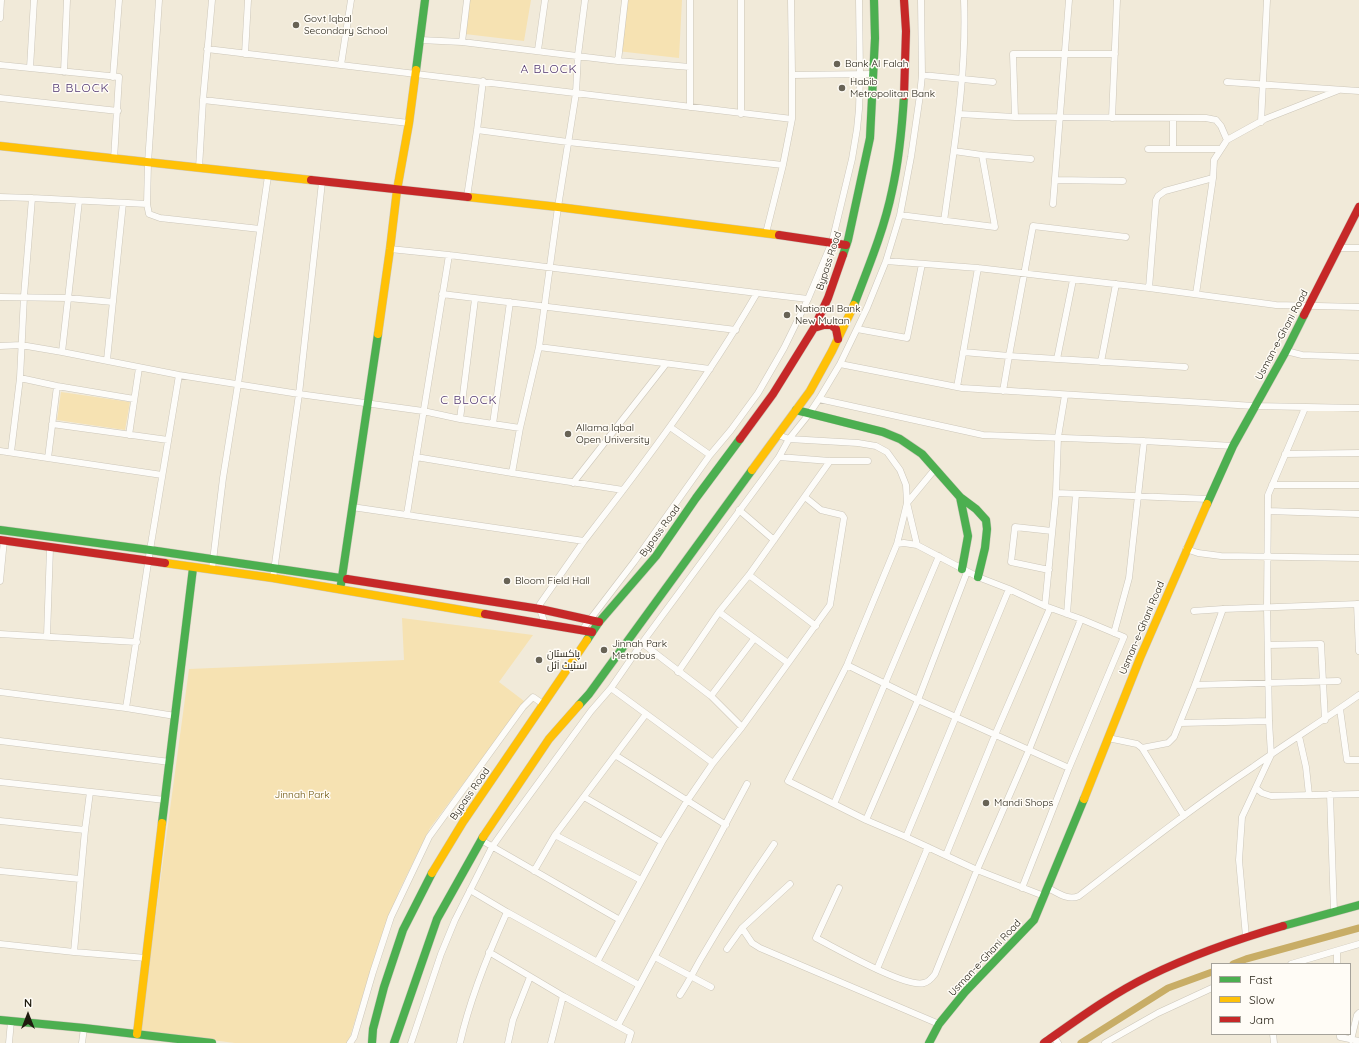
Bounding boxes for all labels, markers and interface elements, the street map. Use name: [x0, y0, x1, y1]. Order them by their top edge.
place label: Govt Iqbal Secondary School: [304, 13, 388, 36]
marker: Govt Iqbal Secondary School: [291, 20, 301, 30]
place label: Bank Al Falah: [845, 58, 908, 70]
marker: Bank Al Falah: [832, 59, 842, 69]
district label: A BLOCK: [520, 62, 578, 76]
place label: Habib Metropolitan Bank: [850, 76, 935, 100]
district label: B BLOCK: [52, 81, 110, 95]
marker: Habib Metropolitan Bank: [837, 83, 847, 93]
street label: Bypass Road: [814, 230, 844, 292]
street label: Usman-e-Ghani Road: [1253, 288, 1311, 382]
place label: National Bank New Multan: [795, 303, 860, 326]
marker: National Bank New Multan: [782, 310, 792, 320]
district label: C BLOCK: [440, 393, 498, 407]
place label: Allama Iqbal Open University: [576, 422, 650, 446]
marker: Allama Iqbal Open University: [563, 429, 573, 439]
street label: Bypass Road: [637, 503, 683, 559]
place label: Bloom Field Hall: [515, 575, 590, 587]
marker: Bloom Field Hall: [502, 576, 512, 586]
street label: Usman-e-Ghani Road: [1117, 579, 1167, 677]
place label: Jinnah Park Metrobus: [612, 638, 667, 662]
marker: Jinnah Park Metrobus: [599, 645, 609, 655]
place label: پاکستان اسٹیٹ آئل: [547, 648, 587, 672]
marker: پاکستان اسٹیٹ آئل: [534, 655, 544, 665]
street label: Bypass Road: [448, 765, 492, 823]
park label: Jinnah Park: [274, 789, 330, 801]
place label: Mandi Shops: [994, 797, 1053, 809]
marker: Mandi Shops: [981, 798, 991, 808]
street label: Usman-e-Ghani Road: [946, 917, 1024, 999]
legend: [1211, 963, 1351, 1035]
text: Fast: [1249, 972, 1273, 987]
text: Slow: [1249, 992, 1275, 1007]
north arrow: [8, 995, 48, 1035]
text: N: [24, 996, 32, 1010]
text: Jam: [1249, 1012, 1274, 1027]

